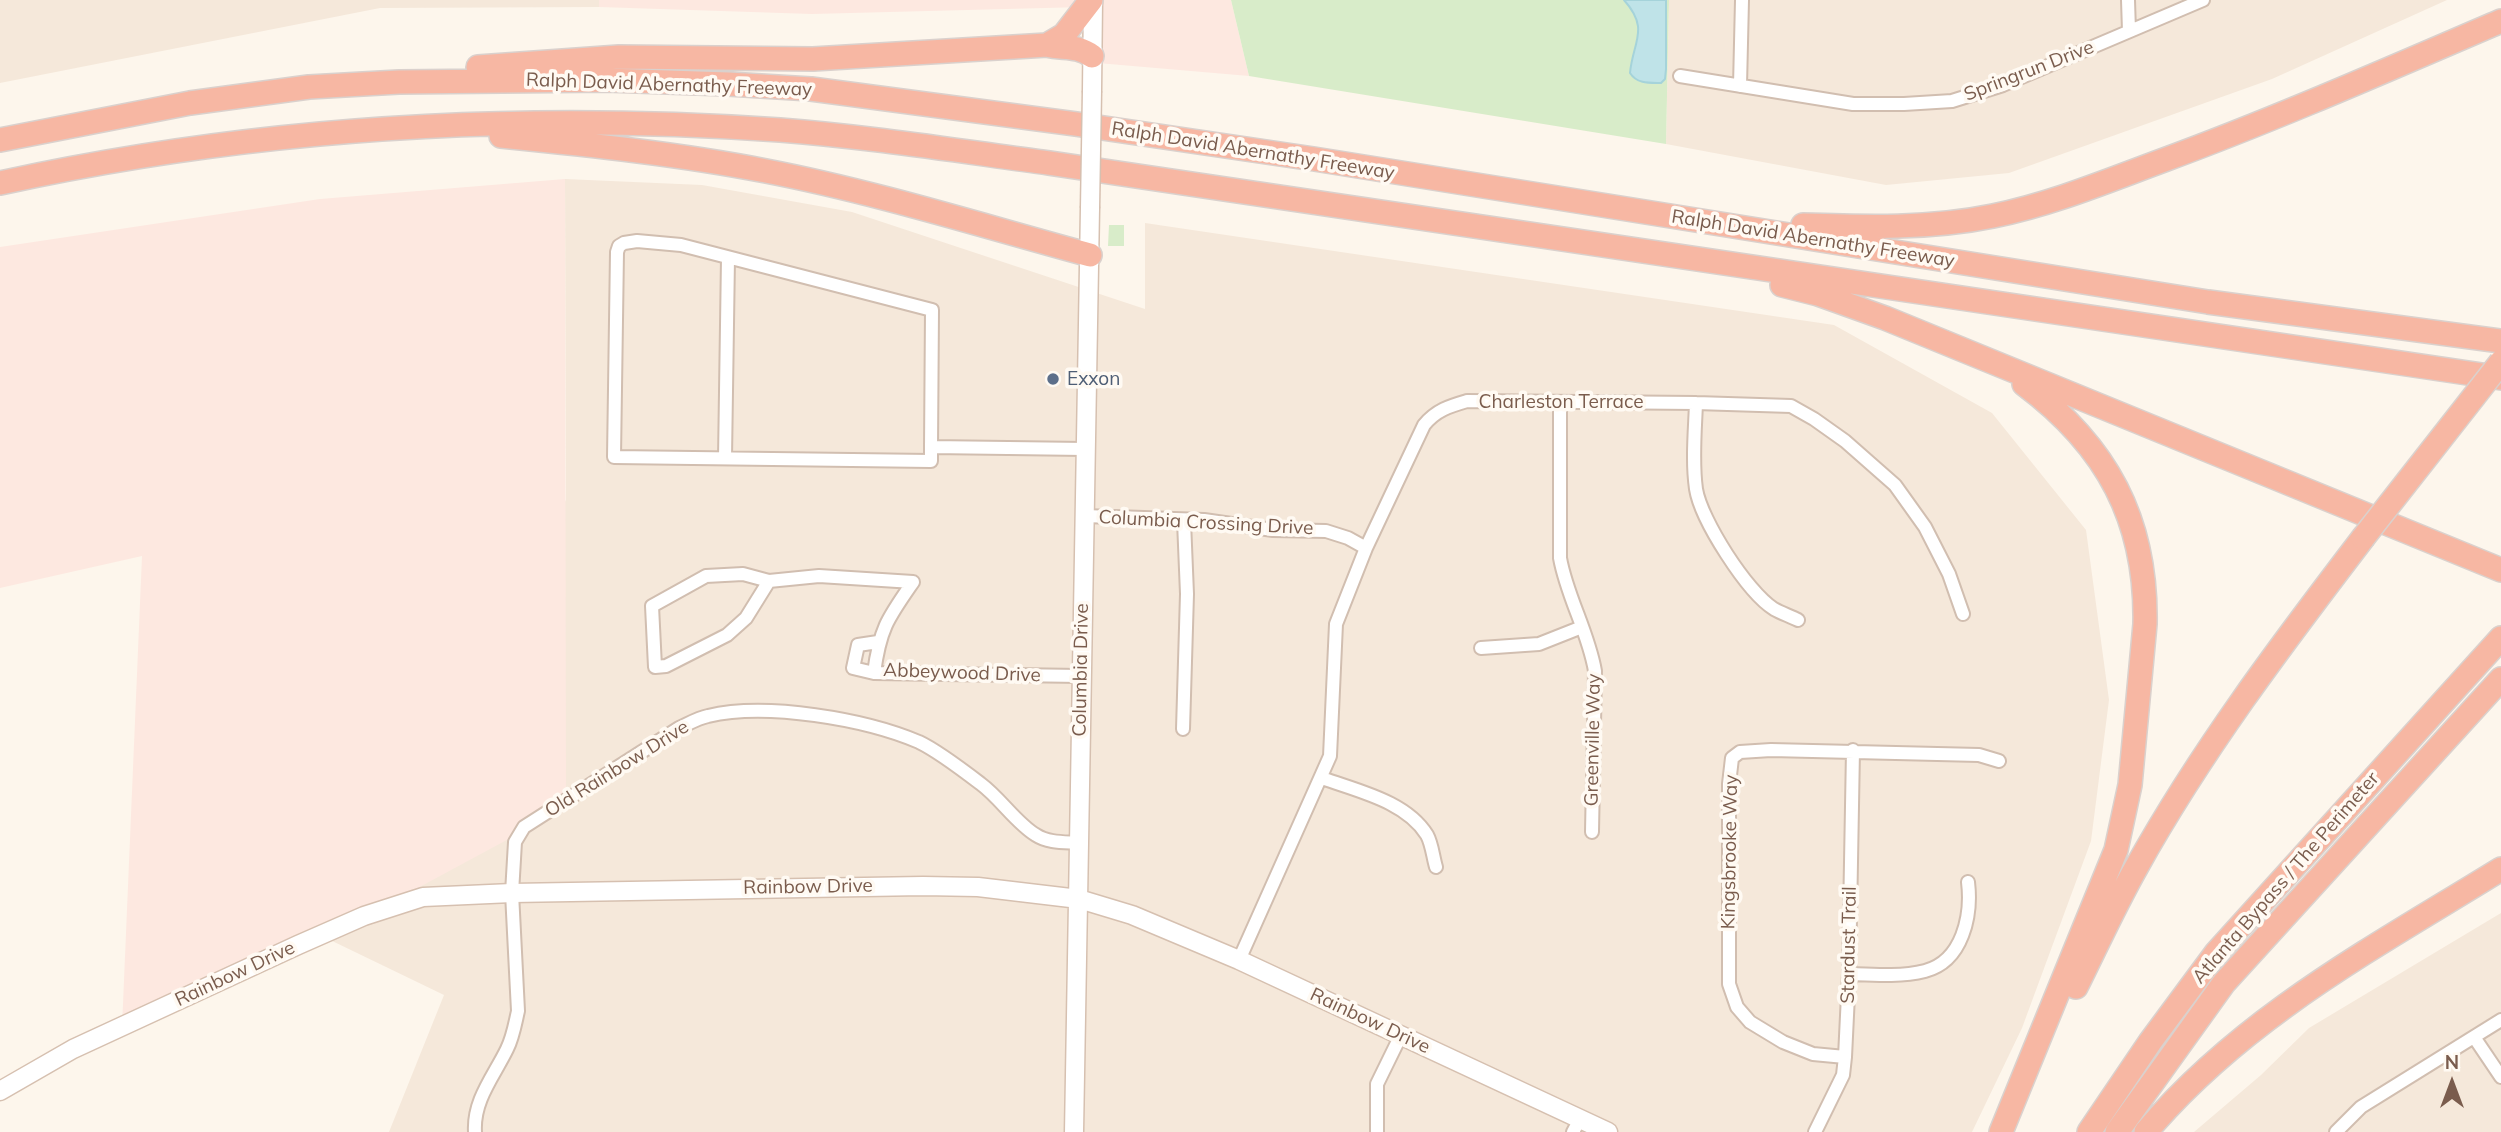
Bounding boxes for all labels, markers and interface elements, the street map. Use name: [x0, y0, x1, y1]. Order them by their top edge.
street label: Springrun Drive: [1961, 36, 2097, 106]
street label: Ralph David Abernathy Freeway: [525, 69, 813, 101]
street label: Ralph David Abernathy Freeway: [1110, 117, 1396, 185]
street label: Ralph David Abernathy Freeway: [1670, 205, 1956, 273]
place label: Exxon: [1067, 368, 1120, 390]
marker: Exxon: [1045, 371, 1061, 387]
street label: Charleston Terrace: [1478, 391, 1644, 413]
street label: Columbia Crossing Drive: [1098, 506, 1314, 540]
street label: Columbia Drive: [1068, 603, 1094, 737]
street label: Abbeywood Drive: [883, 659, 1041, 687]
street label: Greenville Way: [1580, 673, 1606, 807]
street label: Old Rainbow Drive: [541, 716, 693, 822]
street label: Atlanta Bypass / The Perimeter: [2188, 768, 2384, 988]
street label: Kingsbrooke Way: [1717, 774, 1743, 930]
street label: Rainbow Drive: [743, 874, 873, 900]
street label: Stardust Trail: [1837, 886, 1861, 1004]
street label: Rainbow Drive: [171, 936, 299, 1012]
street label: Rainbow Drive: [1306, 983, 1434, 1059]
north arrow: [2417, 1048, 2487, 1118]
text: N: [2445, 1050, 2459, 1074]

